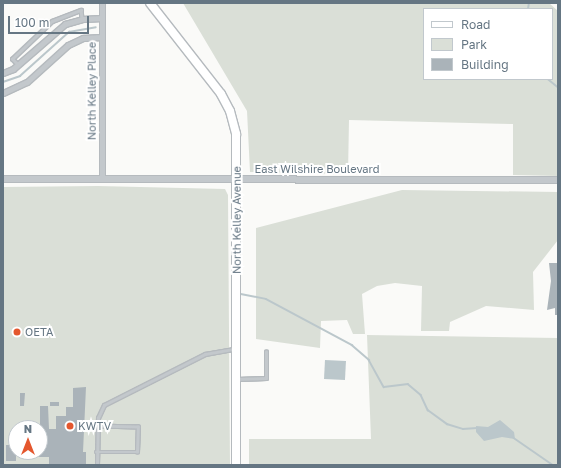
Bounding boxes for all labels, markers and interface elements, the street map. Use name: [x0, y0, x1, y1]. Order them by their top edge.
scale bar: [10, 8, 91, 34]
legend: [423, 8, 553, 80]
text: 100 m: [15, 15, 49, 30]
text: Road: [461, 17, 490, 32]
text: Park: [461, 37, 487, 52]
street label: North Kelley Place: [85, 42, 99, 140]
text: Building: [461, 57, 509, 72]
street label: East Wilshire Boulevard: [255, 162, 379, 176]
street label: North Kelley Avenue: [230, 166, 244, 274]
place label: OETA: [25, 325, 53, 339]
marker: OETA: [12, 327, 22, 337]
place label: KWTV: [78, 419, 111, 433]
north arrow: [8, 420, 48, 460]
marker: KWTV: [65, 421, 75, 431]
text: N: [24, 422, 32, 435]

